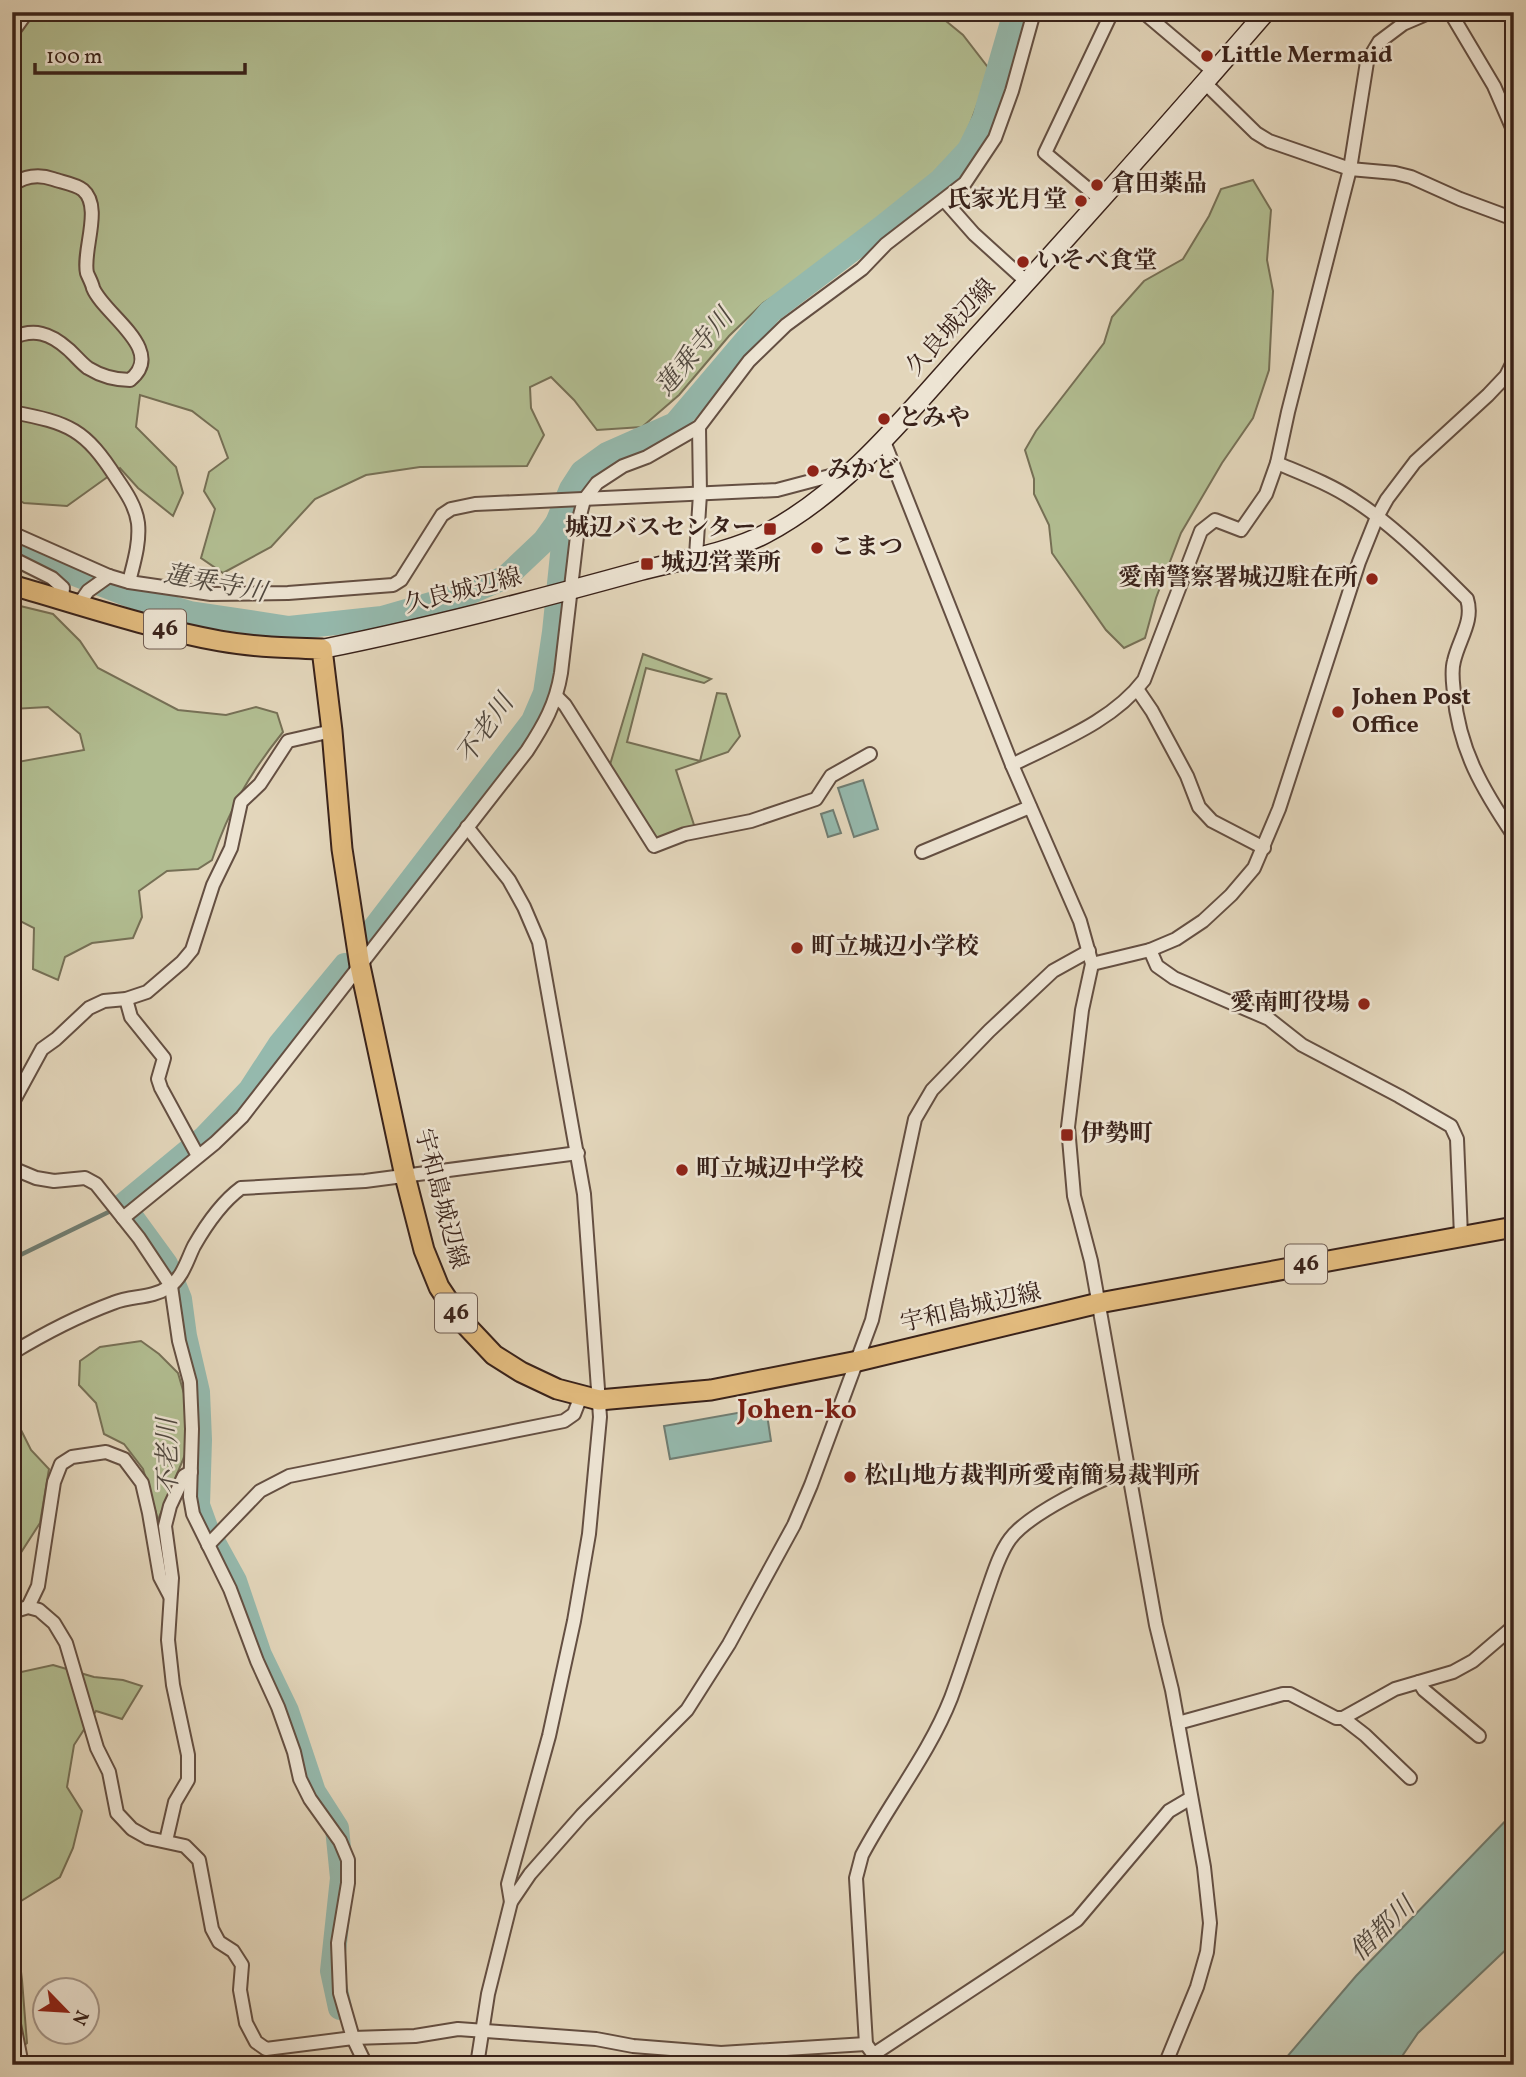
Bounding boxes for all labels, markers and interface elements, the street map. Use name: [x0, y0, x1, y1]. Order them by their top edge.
scale bar: [35, 32, 245, 76]
place label: Little Mermaid: [1221, 39, 1393, 73]
text: 100 m: [46, 43, 103, 72]
marker: Little Mermaid: [1199, 48, 1215, 64]
place label: 倉田薬品: [1111, 168, 1207, 202]
marker: 倉田薬品: [1089, 177, 1105, 193]
place label: 氏家光月堂: [947, 184, 1067, 218]
marker: 氏家光月堂: [1073, 193, 1089, 209]
place label: いそべ食堂: [1037, 245, 1157, 279]
marker: いそべ食堂: [1015, 254, 1031, 270]
street label: 久良城辺線: [899, 272, 1005, 384]
water label: 蓮乗寺川: [648, 299, 744, 404]
place label: とみや: [898, 402, 970, 436]
marker: とみや: [876, 411, 892, 427]
place label: みかど: [827, 454, 899, 488]
marker: みかど: [805, 463, 821, 479]
place label: 城辺バスセンター: [565, 512, 756, 546]
marker: 城辺バスセンター: [762, 521, 778, 537]
place label: こまつ: [831, 531, 903, 565]
marker: こまつ: [809, 540, 825, 556]
place label: 城辺営業所: [661, 547, 781, 581]
water label: 蓮乗寺川: [161, 556, 272, 612]
marker: 城辺営業所: [639, 556, 655, 572]
street label: 久良城辺線: [401, 561, 525, 623]
place label: 愛南警察署城辺駐在所: [1118, 562, 1358, 596]
marker: 愛南警察署城辺駐在所: [1364, 571, 1380, 587]
road number: 46: [144, 610, 186, 649]
place label: Johen Post Office: [1351, 681, 1471, 743]
water label: 不老川: [449, 685, 525, 772]
marker: Johen Post Office: [1330, 704, 1346, 720]
place label: 町立城辺小学校: [811, 931, 979, 965]
marker: 町立城辺小学校: [789, 940, 805, 956]
place label: 愛南町役場: [1230, 987, 1350, 1021]
marker: 愛南町役場: [1356, 996, 1372, 1012]
place label: 伊勢町: [1081, 1118, 1153, 1152]
street label: 宇和島城辺線: [405, 1125, 475, 1273]
marker: 伊勢町: [1059, 1127, 1075, 1143]
place label: 町立城辺中学校: [696, 1153, 864, 1187]
marker: 町立城辺中学校: [674, 1162, 690, 1178]
road number: 46: [1285, 1245, 1327, 1284]
street label: 宇和島城辺線: [897, 1276, 1045, 1342]
road number: 46: [435, 1294, 477, 1332]
district label: Johen-ko: [736, 1391, 857, 1430]
water label: 不老川: [150, 1415, 188, 1496]
place label: 松山地方裁判所愛南簡易裁判所: [864, 1460, 1200, 1494]
marker: 松山地方裁判所愛南簡易裁判所: [842, 1469, 858, 1485]
water label: 僧都川: [1342, 1888, 1426, 1970]
north arrow: [32, 1976, 102, 2046]
text: N: [65, 2006, 94, 2029]

